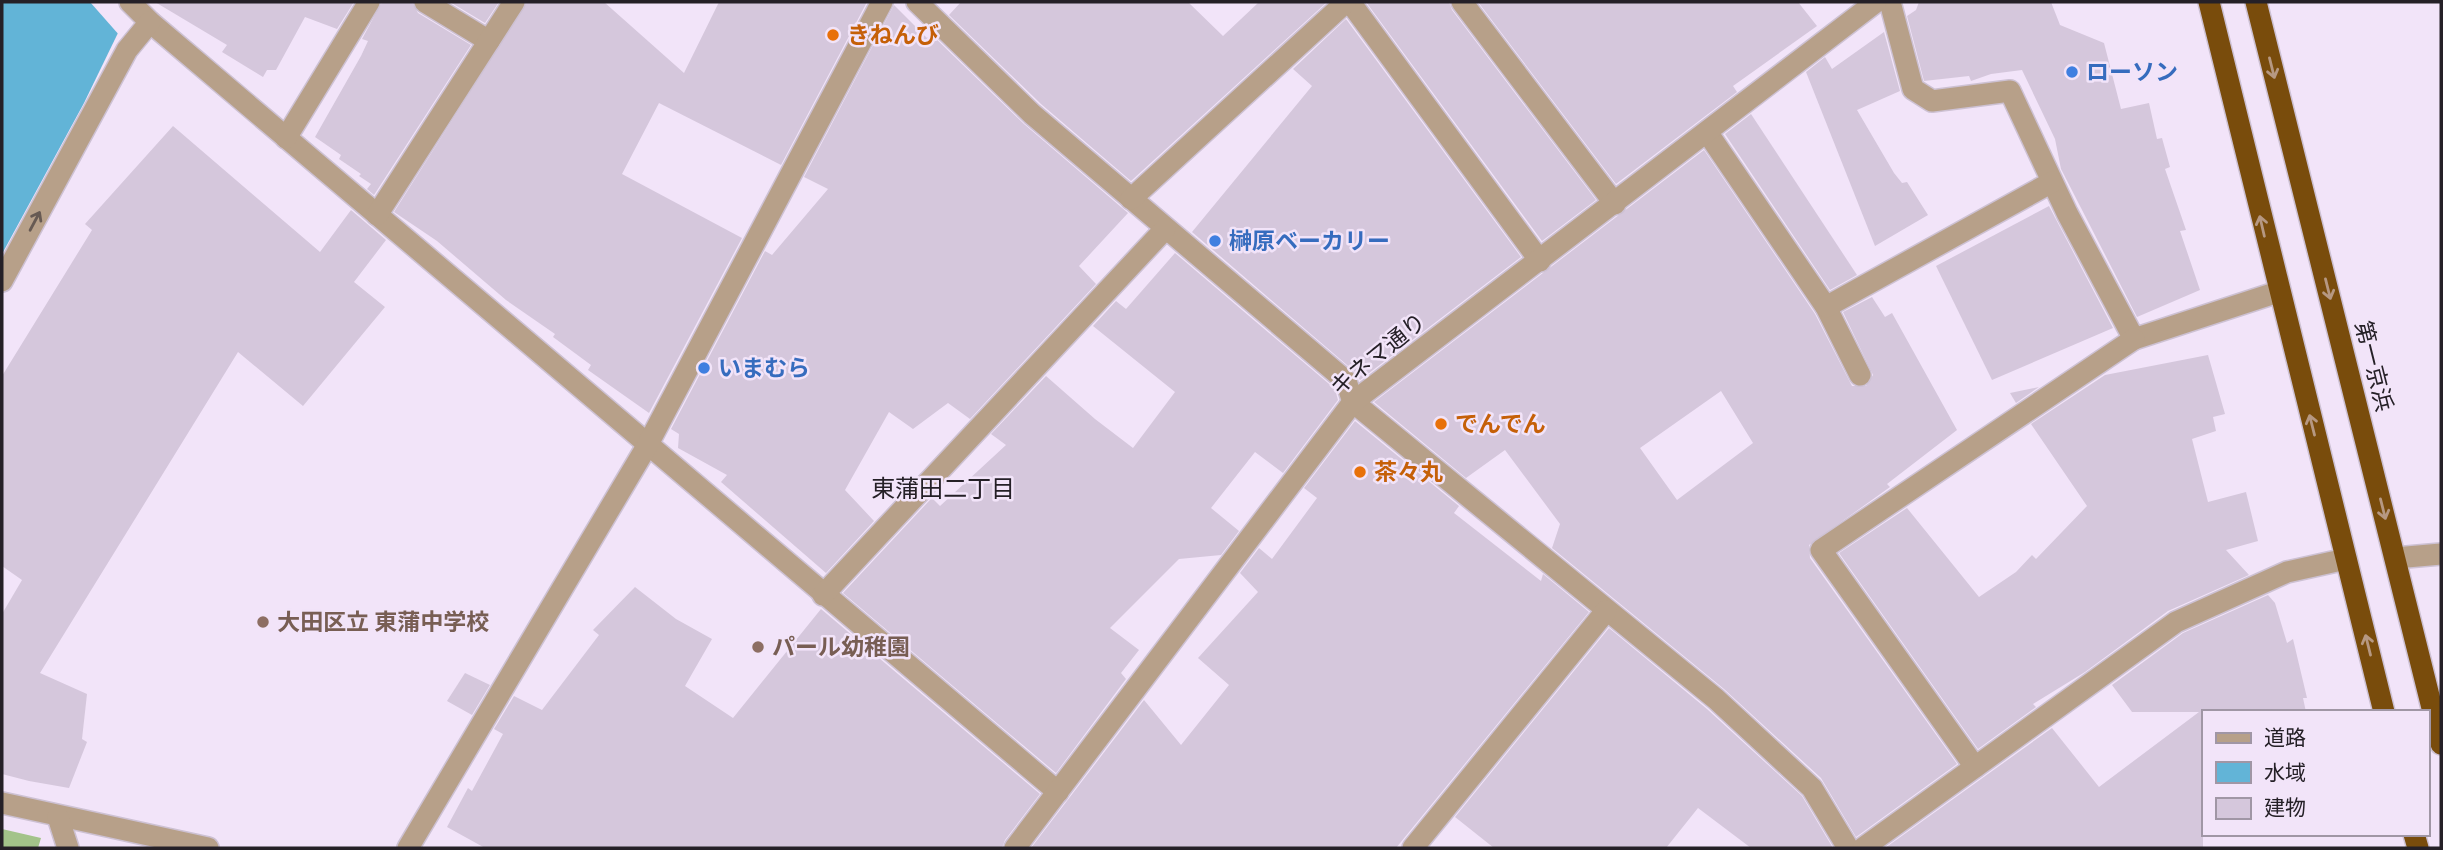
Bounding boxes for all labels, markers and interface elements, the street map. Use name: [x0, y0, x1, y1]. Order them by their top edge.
place label: きねんび: [847, 19, 939, 49]
marker: きねんび: [825, 27, 841, 43]
place label: ローソン: [2086, 56, 2178, 86]
one-way arrow: [2266, 56, 2279, 79]
marker: ローソン: [2064, 64, 2080, 80]
one-way arrow: [29, 211, 42, 232]
one-way arrow: [2255, 215, 2269, 238]
place label: 榊原ベーカリー: [1229, 225, 1390, 255]
marker: 榊原ベーカリー: [1207, 233, 1223, 249]
one-way arrow: [2322, 277, 2335, 300]
street label: キネマ通り: [1323, 305, 1431, 401]
street label: 第一京浜: [2349, 317, 2401, 414]
place label: いまむら: [718, 352, 810, 382]
marker: いまむら: [696, 360, 712, 376]
place label: でんでん: [1455, 408, 1546, 438]
one-way arrow: [2305, 414, 2318, 437]
marker: でんでん: [1433, 416, 1449, 432]
place label: 茶々丸: [1374, 456, 1443, 486]
marker: 茶々丸: [1352, 464, 1368, 480]
district label: 東蒲田二丁目: [871, 472, 1015, 504]
one-way arrow: [2377, 497, 2390, 520]
place label: 大田区立 東蒲中学校: [277, 606, 489, 636]
marker: 大田区立 東蒲中学校: [255, 614, 271, 630]
place label: パール幼稚園: [772, 631, 910, 661]
one-way arrow: [2360, 635, 2373, 657]
marker: パール幼稚園: [750, 639, 766, 655]
legend: [2202, 710, 2429, 836]
text: 道路: [2264, 723, 2306, 751]
text: 水域: [2264, 758, 2306, 786]
text: 建物: [2264, 793, 2306, 821]

